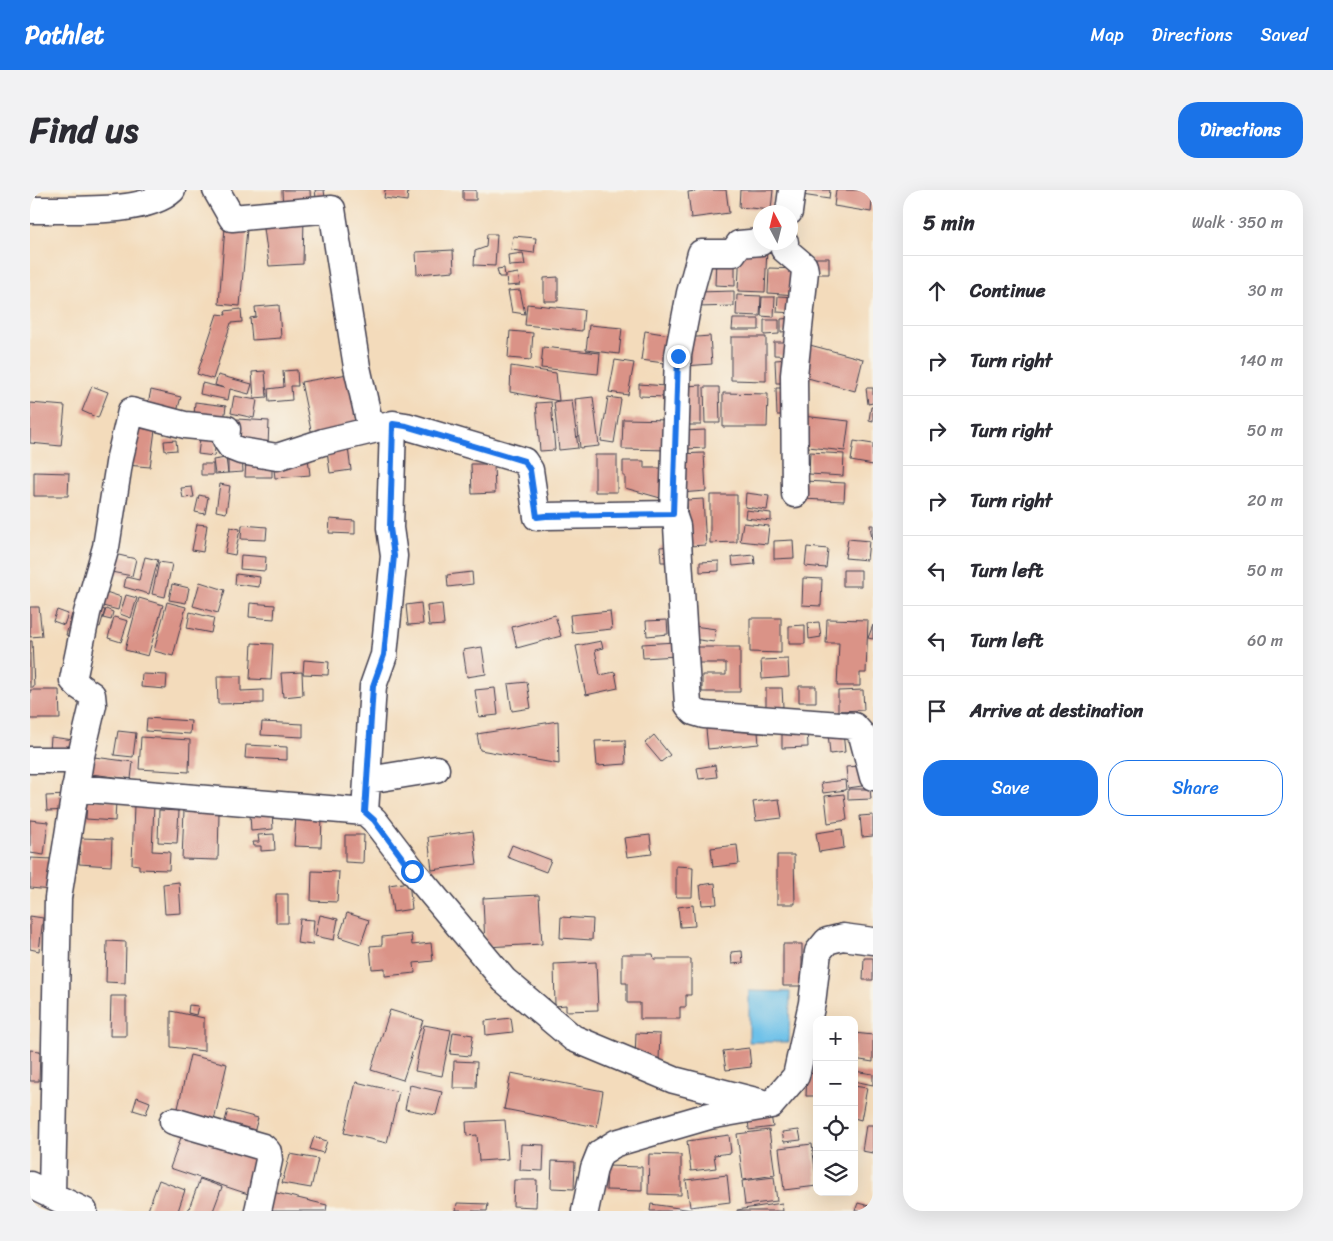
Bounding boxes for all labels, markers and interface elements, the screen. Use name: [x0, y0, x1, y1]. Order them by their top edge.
text: Pathlet: [25, 14, 104, 56]
text: Map: [1091, 19, 1124, 51]
text: Directions: [1152, 19, 1233, 51]
text: Saved: [1261, 19, 1308, 51]
text: Find us: [30, 99, 138, 161]
button: Directions: [1178, 102, 1303, 158]
text: 5 min: [923, 204, 975, 242]
north arrow: [753, 205, 798, 250]
text: Walk · 350 m: [1192, 208, 1283, 237]
text: Continue: [970, 274, 1046, 307]
text: 30 m: [1248, 276, 1283, 305]
icon: ahead: [923, 277, 951, 305]
text: Turn right: [970, 344, 1052, 377]
route end: [667, 345, 690, 368]
text: 140 m: [1240, 346, 1283, 375]
icon: right: [923, 347, 951, 375]
text: Turn right: [970, 414, 1052, 447]
text: 50 m: [1247, 416, 1283, 445]
icon: right: [923, 417, 951, 445]
text: Turn right: [970, 484, 1052, 517]
text: 20 m: [1247, 486, 1283, 515]
icon: right: [923, 487, 951, 515]
text: Turn left: [970, 554, 1043, 587]
text: 50 m: [1247, 556, 1283, 585]
icon: left: [923, 557, 951, 585]
text: Turn left: [970, 624, 1043, 657]
text: 60 m: [1247, 626, 1283, 655]
icon: left: [923, 627, 951, 655]
text: Arrive at destination: [970, 694, 1143, 727]
icon: arrive: [923, 697, 951, 725]
button: Save: [923, 760, 1098, 816]
button: Share: [1108, 760, 1283, 816]
route start: [401, 860, 424, 883]
map controls: [813, 1016, 858, 1196]
button: +: [813, 1016, 858, 1061]
button: −: [813, 1061, 858, 1106]
button: locate: [813, 1106, 858, 1151]
button: layers: [813, 1151, 858, 1196]

